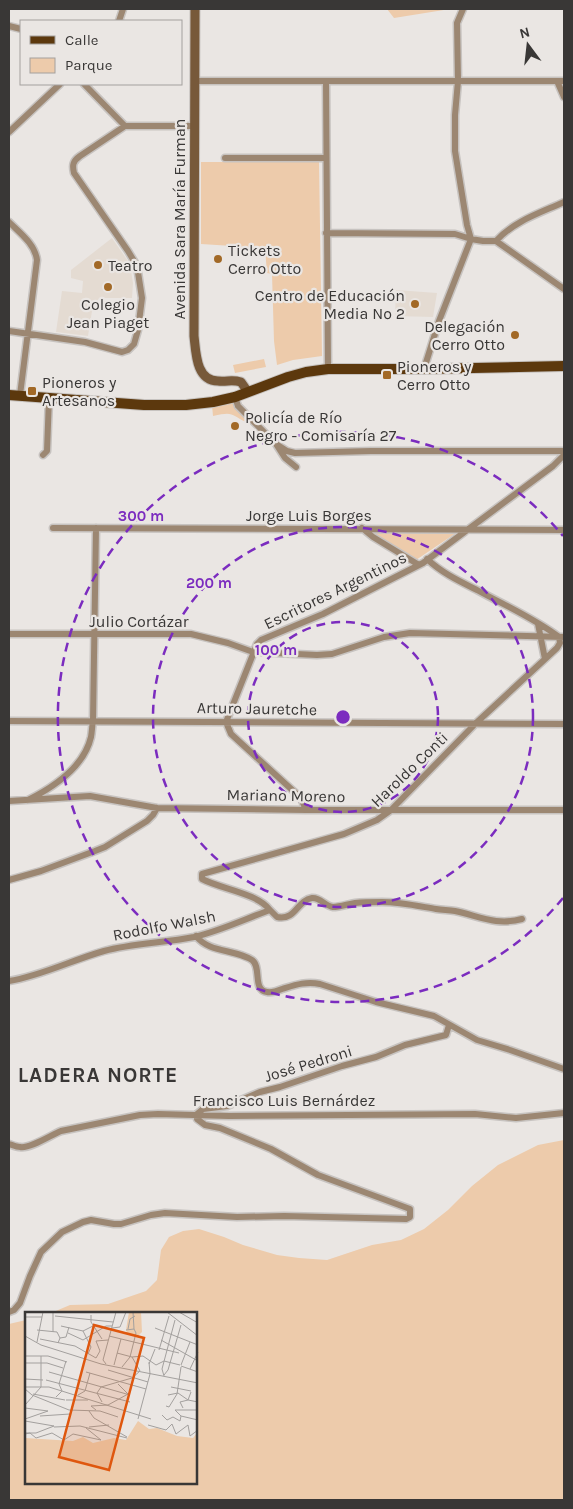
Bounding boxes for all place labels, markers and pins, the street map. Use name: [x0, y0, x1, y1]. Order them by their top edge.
place label: Tickets Cerro Otto: [228, 241, 301, 278]
marker: Tickets Cerro Otto: [212, 253, 224, 265]
place label: Teatro: [108, 256, 152, 275]
marker: Teatro: [92, 259, 104, 271]
marker: Colegio Jean Piaget: [102, 281, 114, 293]
place label: Centro de Educación Media Nº 2: [255, 286, 405, 323]
place label: Colegio Jean Piaget: [67, 295, 149, 332]
marker: Centro de Educación Media Nº 2: [409, 298, 421, 310]
place label: Delegación Cerro Otto: [424, 317, 505, 354]
marker: Delegación Cerro Otto: [509, 329, 521, 341]
place label: Pioneros y Cerro Otto: [397, 357, 472, 394]
marker: Pioneros y Cerro Otto: [381, 369, 393, 381]
place label: Pioneros y Artesanos: [42, 373, 117, 410]
marker: Pioneros y Artesanos: [26, 385, 38, 397]
place label: Policía de Río Negro - Comisaría 27: [245, 408, 397, 445]
marker: Policía de Río Negro - Comisaría 27: [229, 420, 241, 432]
centre of rings: [334, 708, 352, 726]

